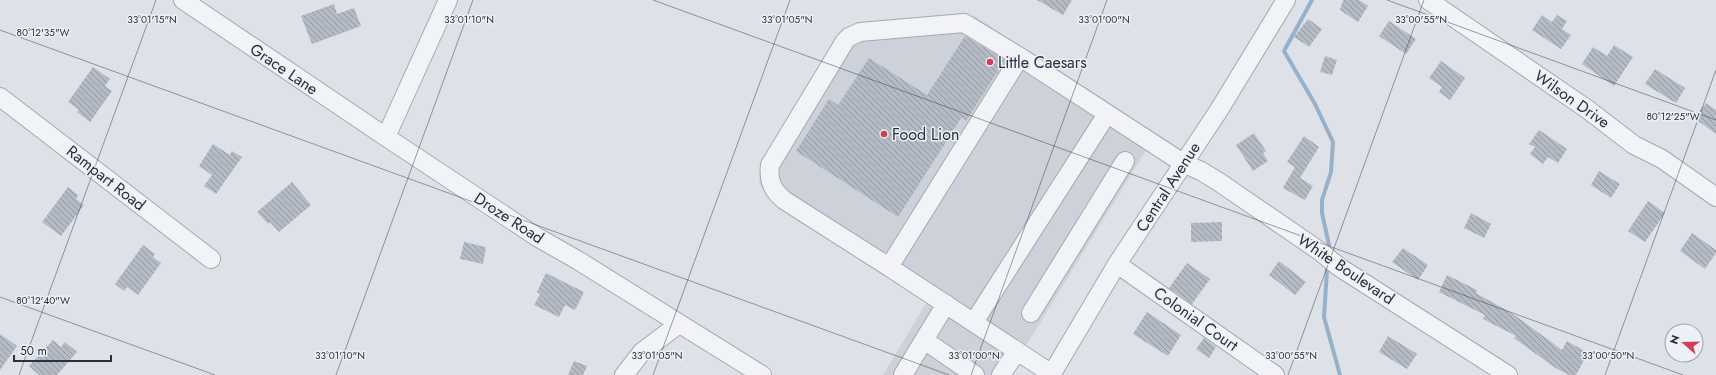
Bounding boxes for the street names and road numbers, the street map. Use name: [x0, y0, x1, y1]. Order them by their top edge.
street label: Grace Lane: [245, 38, 323, 100]
street label: Wilson Drive: [1530, 64, 1614, 134]
street label: Central Avenue: [1130, 138, 1206, 236]
street label: Rampart Road: [62, 140, 150, 216]
street label: Droze Road: [469, 187, 549, 249]
street label: White Boulevard: [1293, 228, 1399, 310]
street label: Colonial Court: [1149, 281, 1243, 357]

